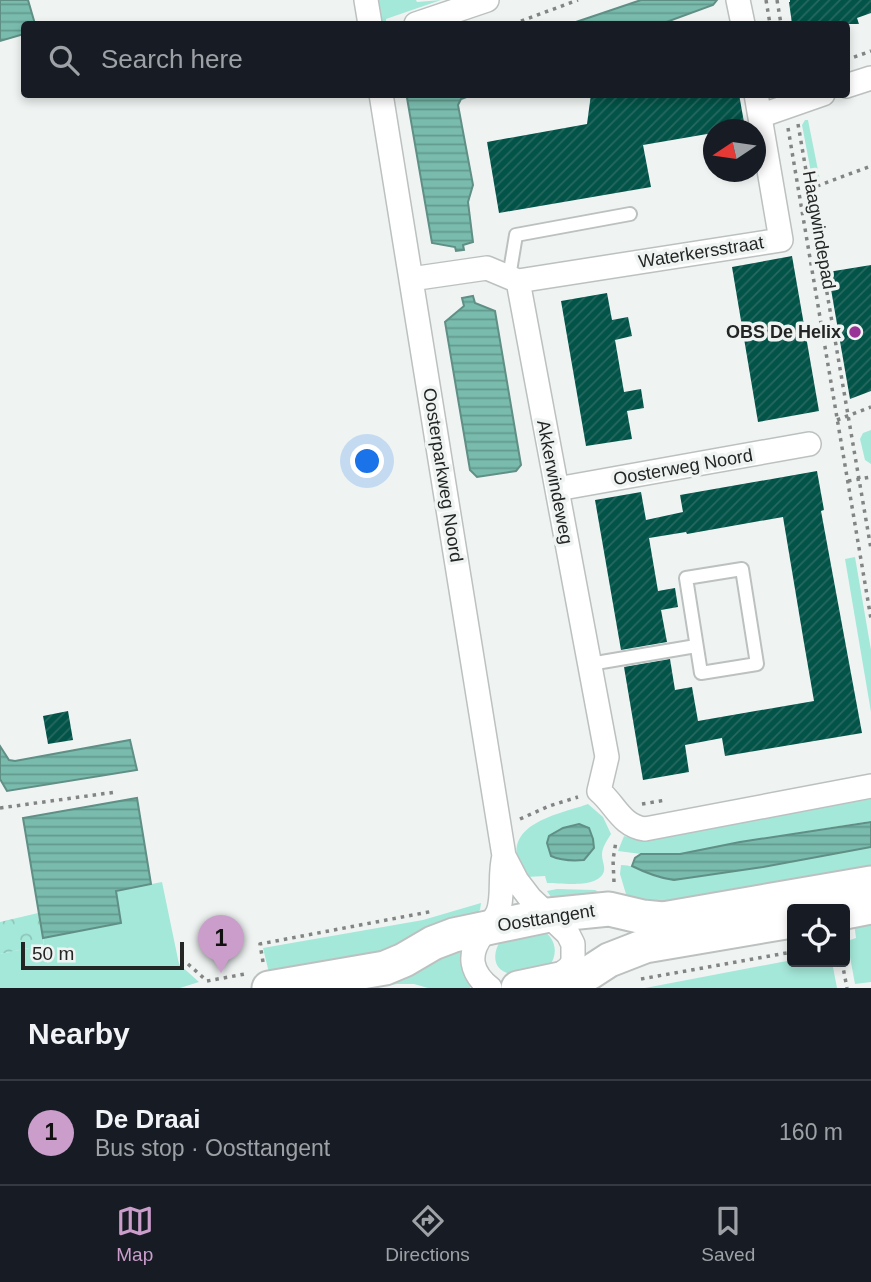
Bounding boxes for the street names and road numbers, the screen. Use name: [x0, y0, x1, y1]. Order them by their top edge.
street label: Haagwindepad: [799, 169, 839, 291]
street label: Waterkersstraat: [637, 232, 765, 272]
street label: Oosterparkweg Noord: [419, 386, 467, 564]
street label: Akkerwindeweg: [533, 418, 577, 546]
street label: Oosterweg Noord: [612, 445, 754, 489]
street label: Oosttangent: [496, 900, 596, 936]

